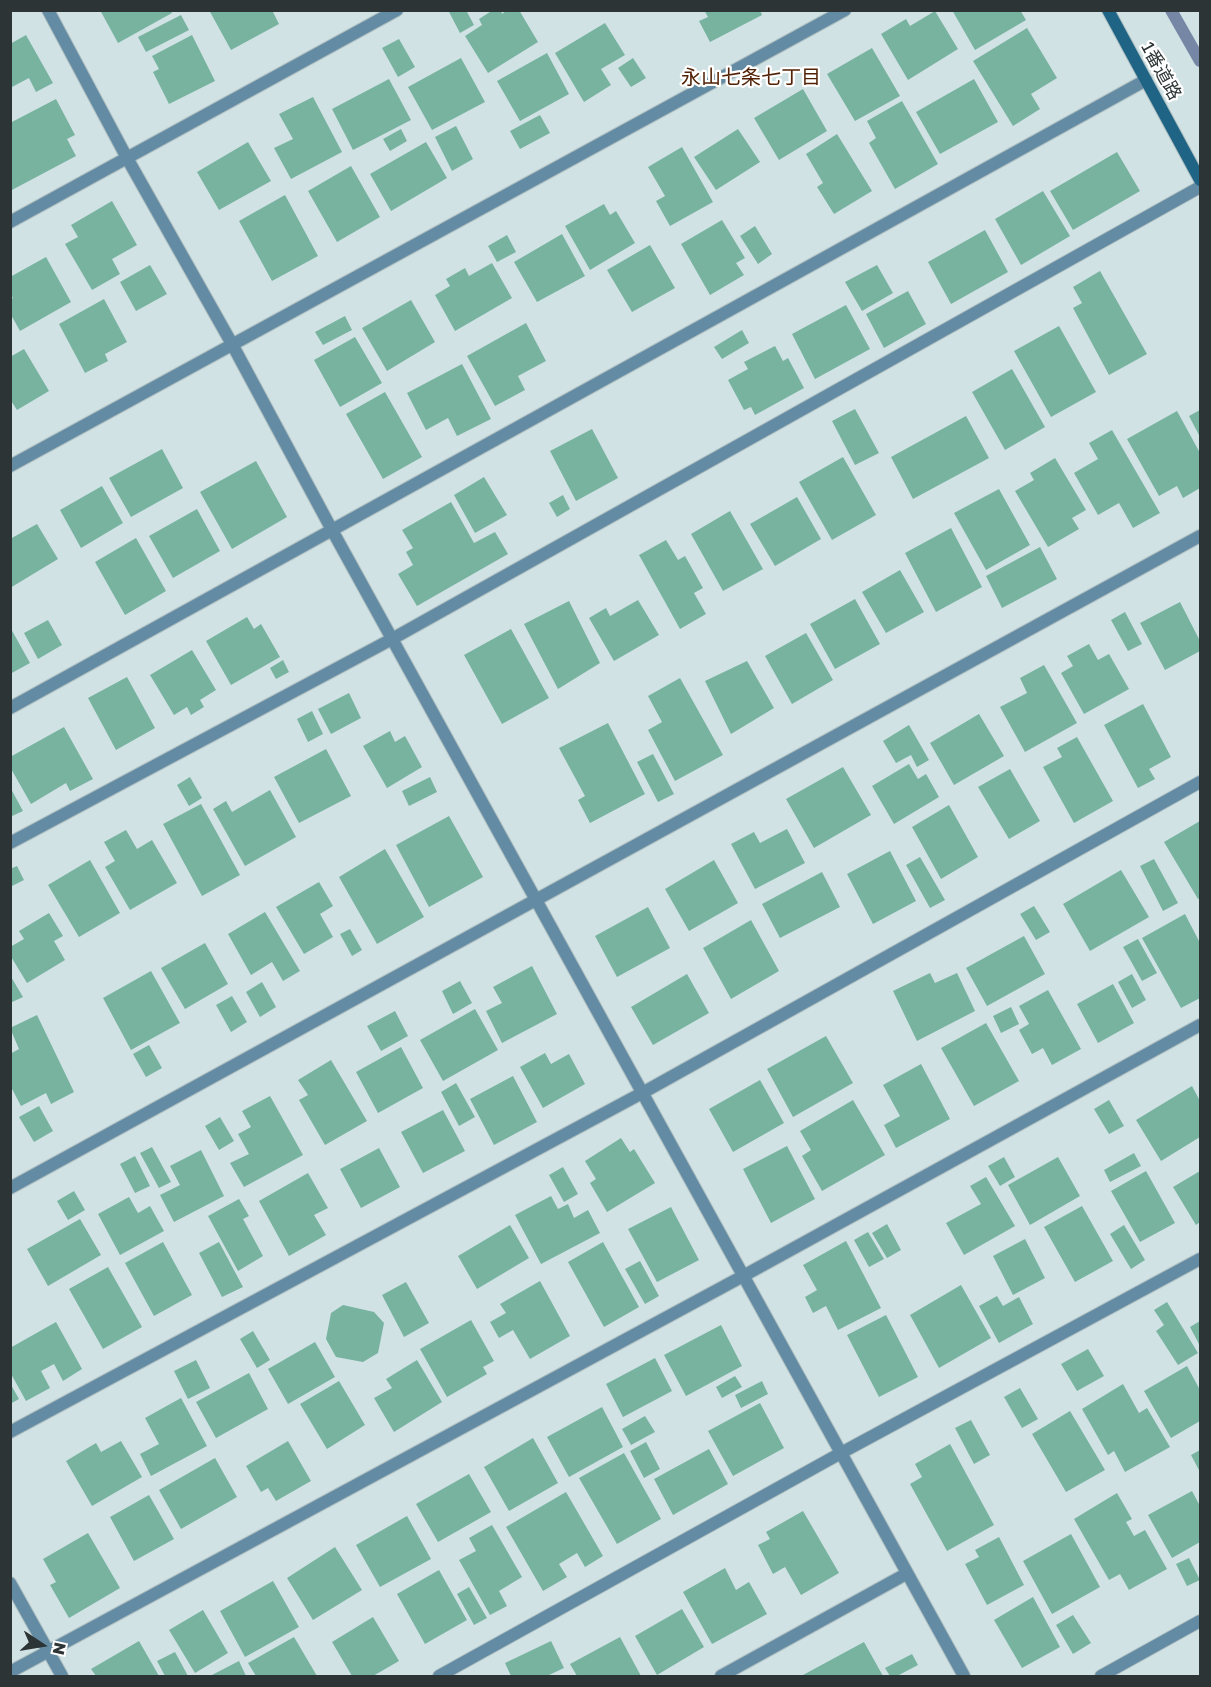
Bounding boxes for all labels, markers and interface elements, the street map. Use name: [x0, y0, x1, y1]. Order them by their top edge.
street label: 1番道路: [1136, 38, 1186, 104]
district label: 永山七条七丁目: [681, 66, 821, 90]
north arrow: [12, 1615, 72, 1675]
text: N: [49, 1641, 71, 1657]

